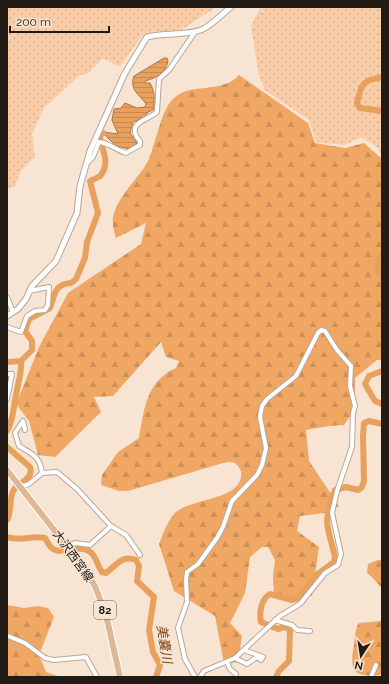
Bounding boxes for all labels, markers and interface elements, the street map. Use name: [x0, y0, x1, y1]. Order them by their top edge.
scale bar: [10, 8, 109, 34]
text: 200 m: [16, 15, 51, 29]
street label: 大沢西宮線: [50, 528, 96, 584]
road number: 82: [94, 601, 116, 619]
water label: 美嚢川: [154, 624, 175, 666]
north arrow: [341, 636, 381, 676]
text: N: [354, 658, 364, 673]

